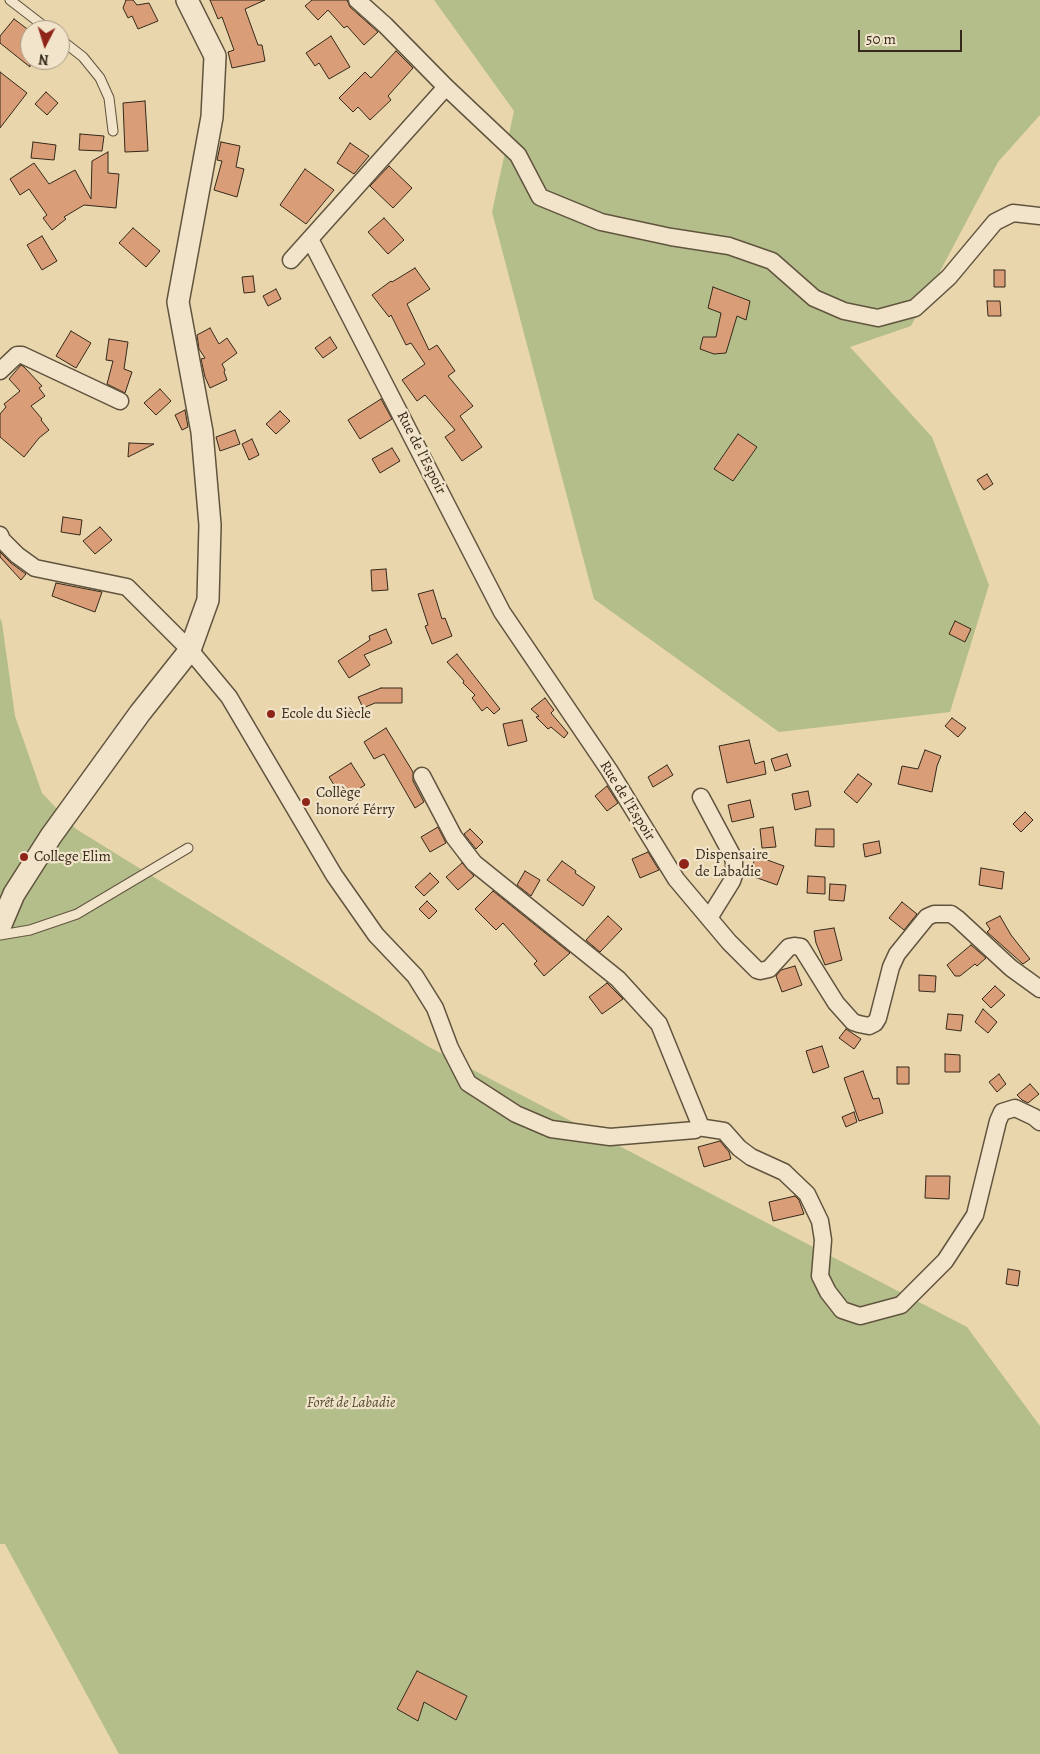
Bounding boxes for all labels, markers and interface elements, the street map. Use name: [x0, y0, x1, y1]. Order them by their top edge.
north arrow: [20, 20, 70, 70]
scale bar: [860, 20, 964, 52]
text: 50 m: [866, 29, 896, 49]
text: N: [38, 50, 50, 69]
street label: Rue de l'Espoir: [392, 408, 450, 498]
place label: Ecole du Siècle: [281, 705, 371, 723]
marker: Ecole du Siècle: [265, 708, 277, 720]
street label: Rue de l'Espoir: [595, 758, 659, 844]
place label: Collège honoré Férry: [316, 784, 395, 819]
marker: Collège honoré Férry: [300, 796, 312, 808]
place label: Dispensaire de Labadie: [695, 846, 768, 881]
place label: College Elim: [34, 848, 111, 866]
marker: College Elim: [18, 851, 30, 863]
marker: Dispensaire de Labadie: [677, 857, 691, 871]
park label: Forêt de Labadie: [307, 1394, 395, 1412]

